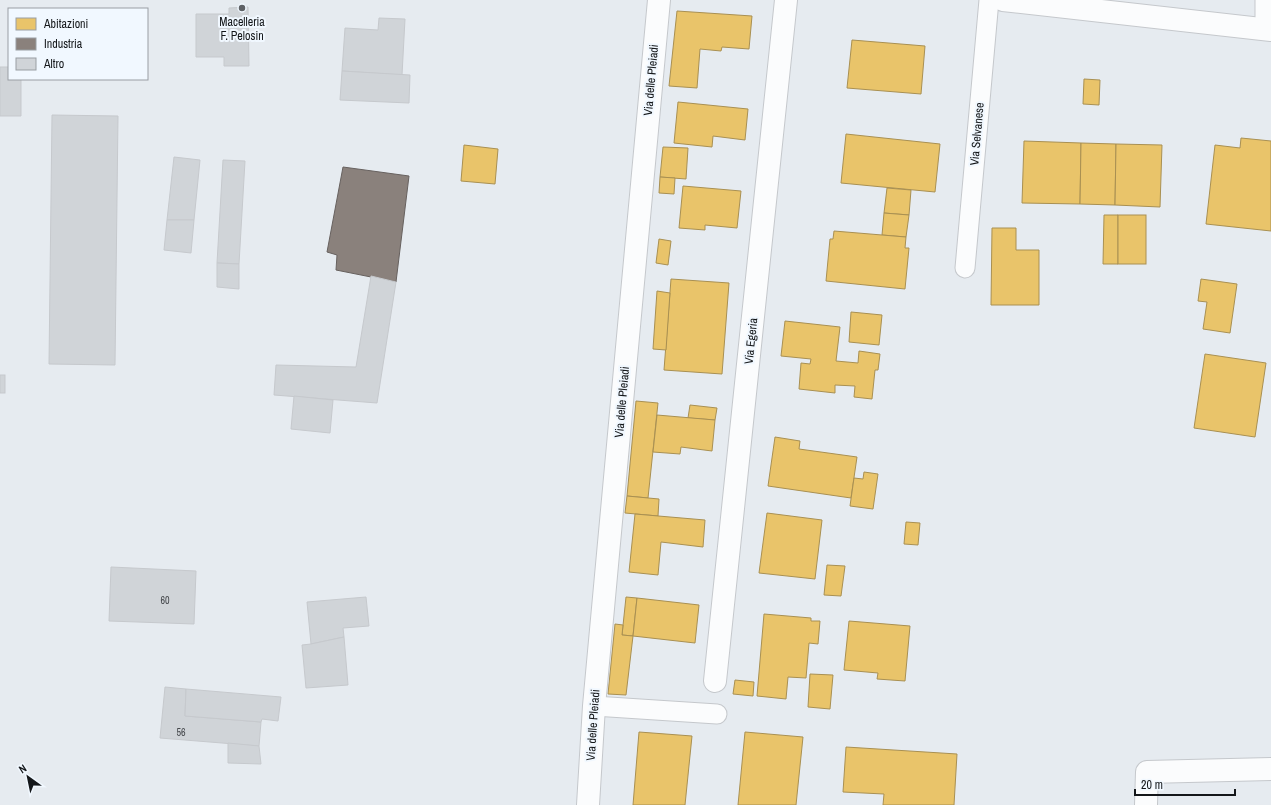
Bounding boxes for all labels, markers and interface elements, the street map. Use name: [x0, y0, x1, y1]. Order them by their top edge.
marker: Macelleria F. Pelosin: [237, 3, 247, 13]
legend: [8, 8, 148, 80]
place label: Macelleria F. Pelosin: [219, 14, 265, 44]
text: Abitazioni: [43, 16, 88, 32]
text: Industria: [44, 36, 83, 52]
street label: Via delle Pleiadi: [640, 44, 662, 116]
text: Altro: [43, 56, 64, 72]
street label: Via Selvanese: [966, 102, 988, 166]
street label: Via Egeria: [741, 317, 761, 365]
street label: Via delle Pleiadi: [611, 366, 633, 438]
house number: 60: [160, 594, 170, 607]
street label: Via delle Pleiadi: [583, 689, 603, 761]
house number: 56: [176, 726, 186, 739]
north arrow: [8, 757, 48, 797]
text: N: [16, 761, 29, 776]
scale bar: [1135, 771, 1235, 797]
text: 20 m: [1141, 777, 1163, 793]

